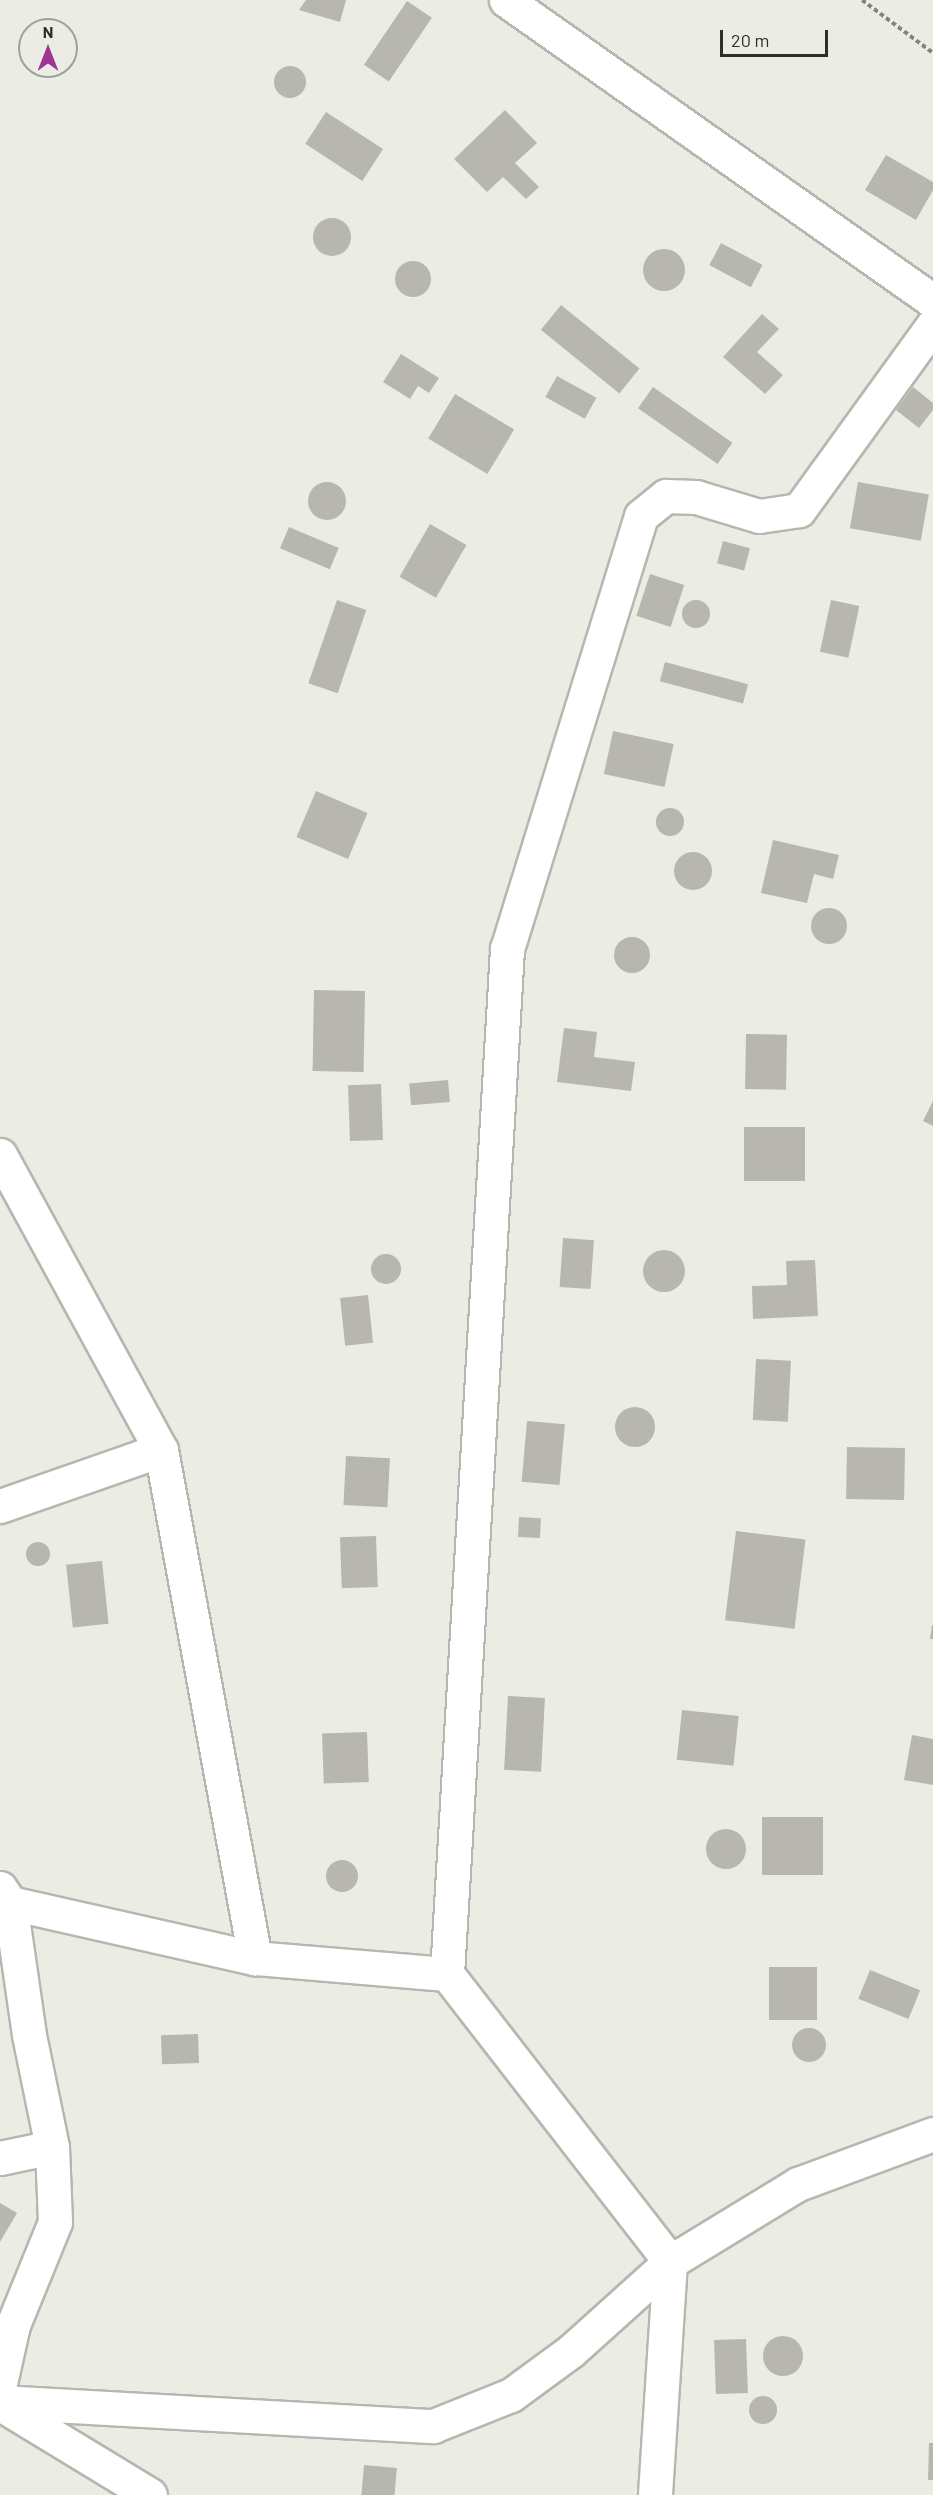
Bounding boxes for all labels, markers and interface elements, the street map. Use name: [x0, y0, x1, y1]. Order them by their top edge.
north arrow: [18, 18, 78, 78]
scale bar: [723, 18, 831, 56]
text: N: [43, 22, 53, 41]
text: 20 m: [731, 29, 769, 51]

